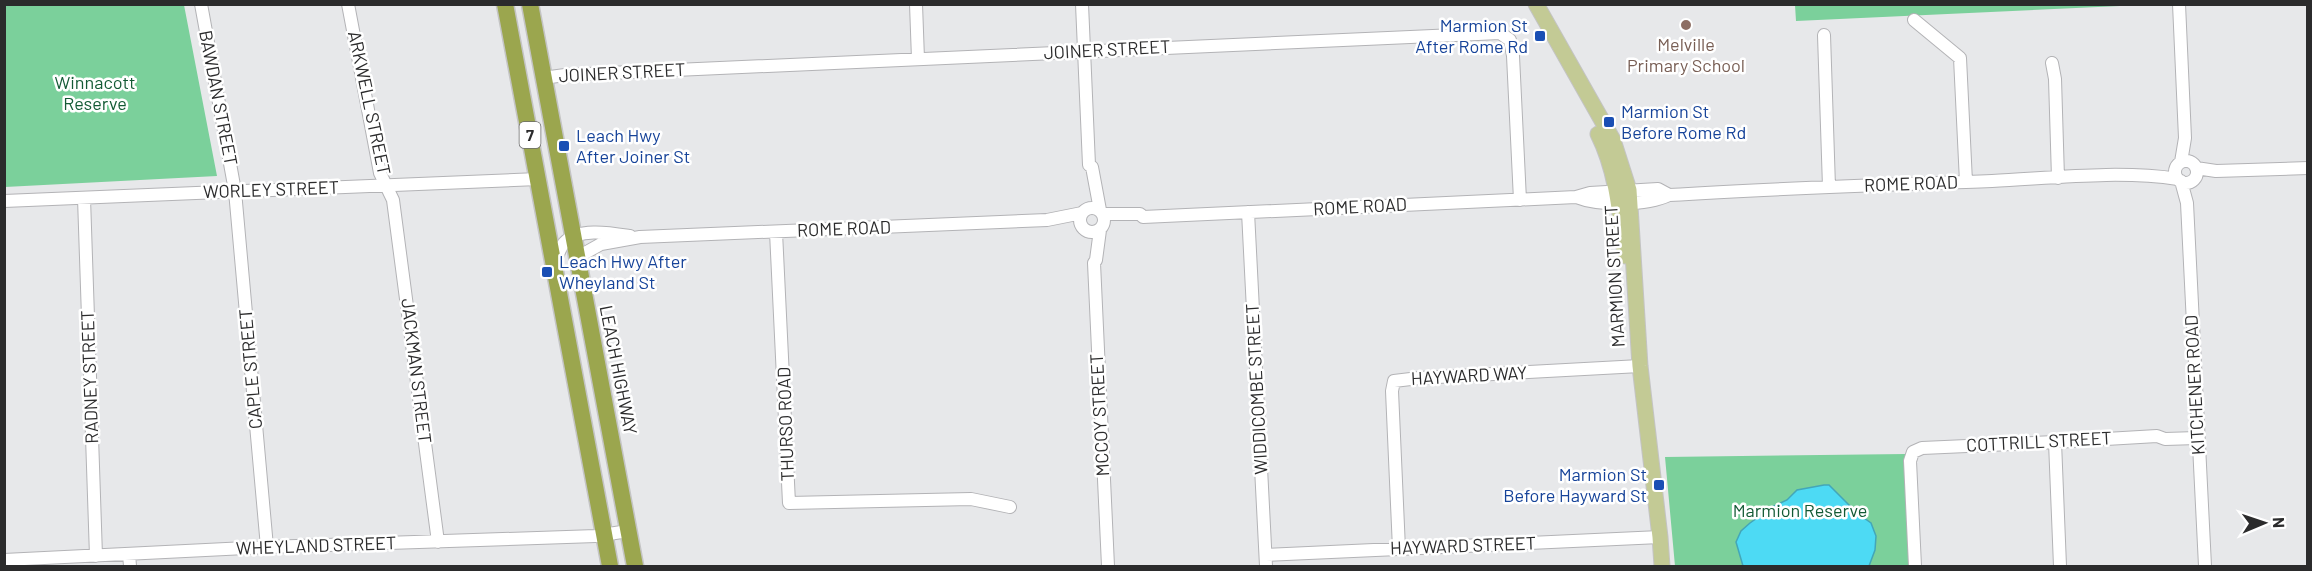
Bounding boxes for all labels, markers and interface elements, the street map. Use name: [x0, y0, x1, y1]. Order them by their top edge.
place label: Marmion St After Rome Rd: [1415, 14, 1528, 57]
marker: Melville Primary School: [1679, 18, 1693, 32]
street label: BAWDAN STREET: [195, 28, 243, 167]
street label: ARKWELL STREET: [344, 29, 396, 177]
marker: Marmion St After Rome Rd: [1533, 29, 1547, 43]
place label: Melville Primary School: [1627, 33, 1745, 76]
street label: JOINER STREET: [1043, 35, 1171, 63]
street label: JOINER STREET: [558, 58, 686, 86]
park label: Winnacott Reserve: [54, 71, 136, 114]
place label: Marmion St Before Rome Rd: [1621, 100, 1746, 143]
marker: Marmion St Before Rome Rd: [1602, 115, 1616, 129]
road number: 7: [520, 122, 540, 148]
place label: Leach Hwy After Joiner St: [576, 124, 690, 167]
marker: Leach Hwy After Joiner St: [557, 139, 571, 153]
street label: ROME ROAD: [1864, 170, 1958, 196]
street label: WORLEY STREET: [203, 176, 339, 202]
street label: ROME ROAD: [1313, 193, 1407, 219]
street label: MARMION STREET: [1599, 204, 1629, 348]
street label: ROME ROAD: [797, 215, 891, 241]
place label: Leach Hwy After Wheyland St: [559, 250, 687, 293]
marker: Leach Hwy After Wheyland St: [540, 265, 554, 279]
street label: JACKMAN STREET: [397, 297, 437, 445]
street label: LEACH HIGHWAY: [596, 303, 642, 436]
street label: WIDDICOMBE STREET: [1241, 303, 1271, 475]
street label: CAPLE STREET: [234, 308, 266, 430]
street label: RADNEY STREET: [76, 310, 102, 444]
street label: KITCHENER ROAD: [2179, 314, 2209, 456]
street label: MCCOY STREET: [1085, 353, 1113, 477]
street label: HAYWARD WAY: [1410, 361, 1528, 389]
street label: THURSO ROAD: [772, 367, 798, 482]
street label: COTTRILL STREET: [1966, 426, 2112, 456]
place label: Marmion St Before Hayward St: [1503, 463, 1647, 506]
marker: Marmion St Before Hayward St: [1652, 478, 1666, 492]
north arrow: [2234, 493, 2294, 553]
park label: Marmion Reserve: [1733, 499, 1867, 521]
text: N: [2270, 517, 2289, 528]
street label: WHEYLAND STREET: [235, 531, 397, 559]
street label: HAYWARD STREET: [1390, 531, 1536, 559]

